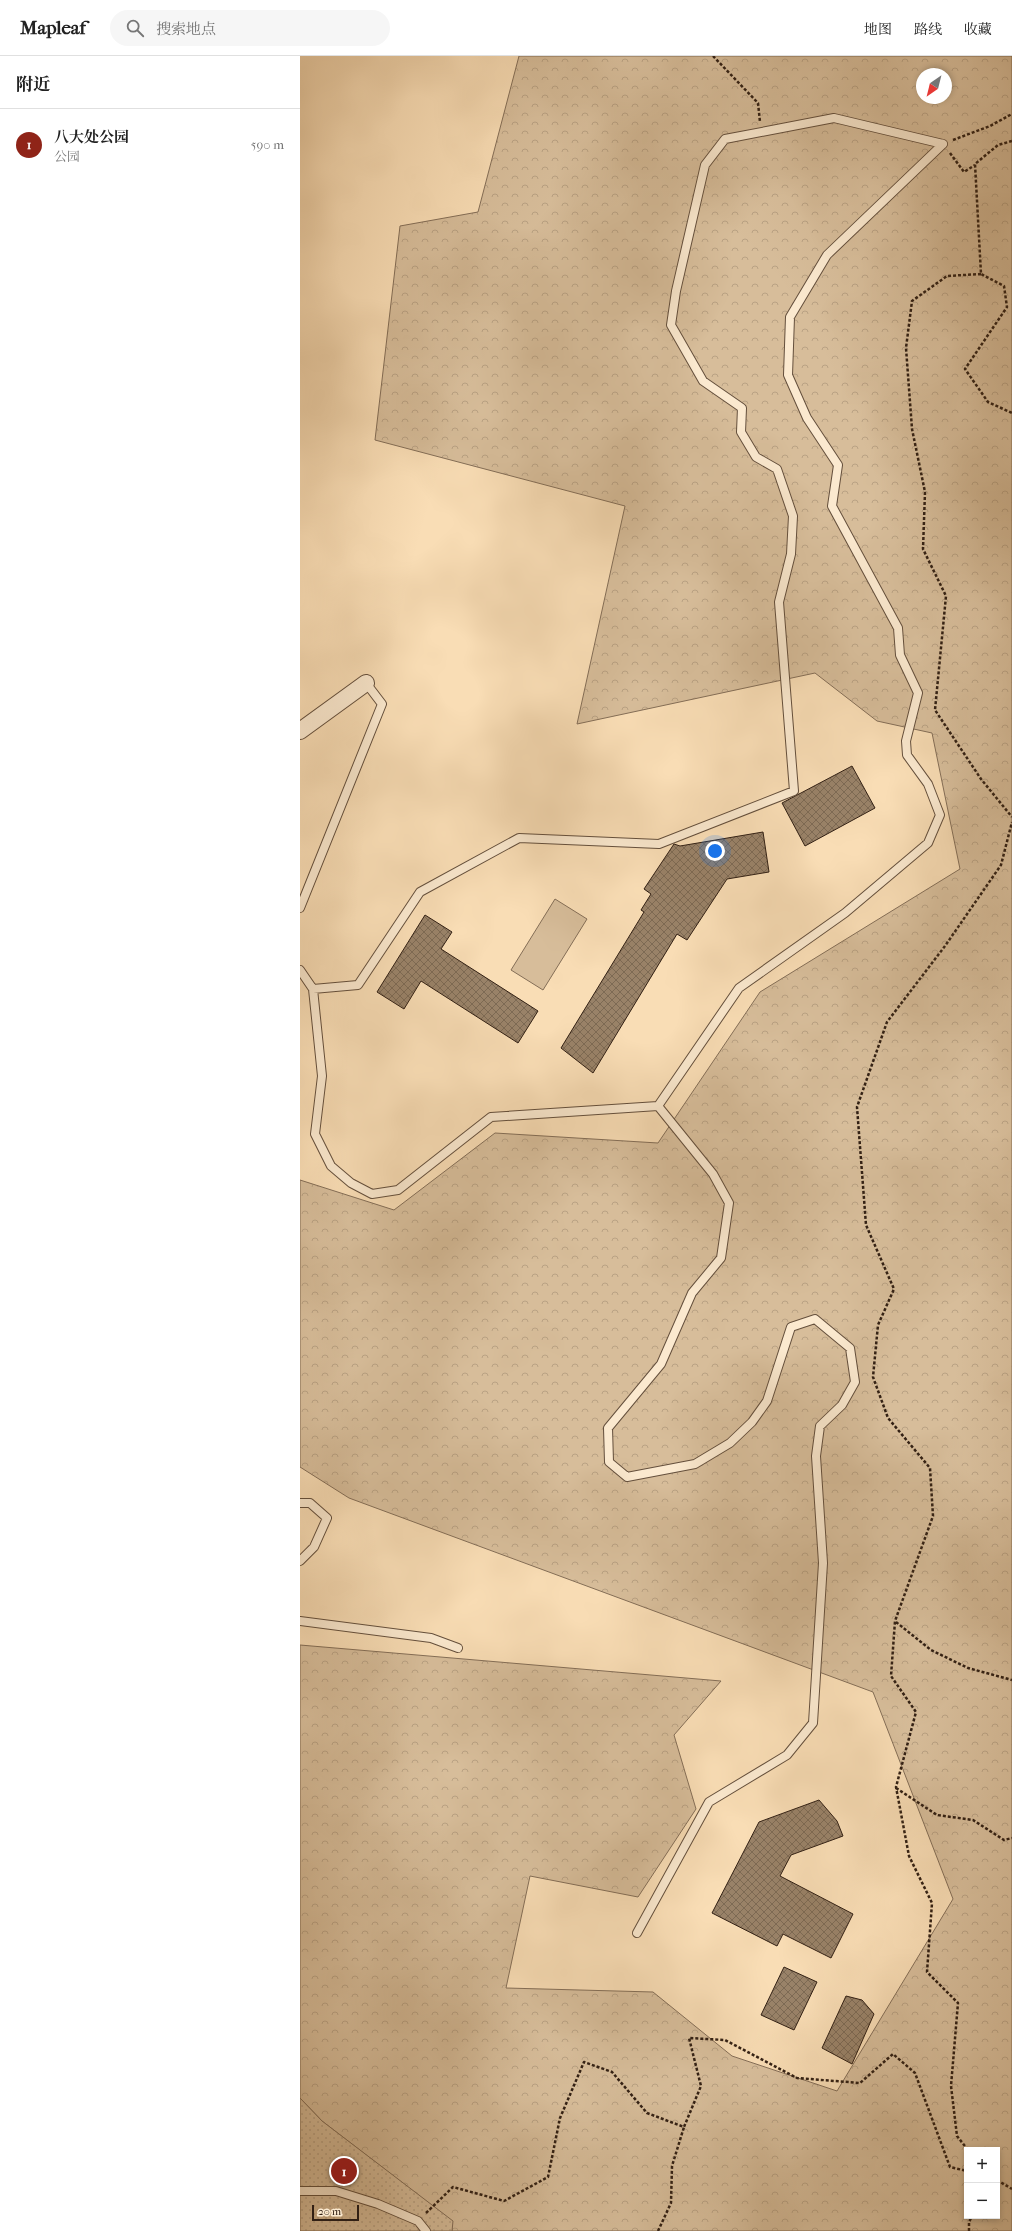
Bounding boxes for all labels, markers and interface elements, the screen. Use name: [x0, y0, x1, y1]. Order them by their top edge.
search box: [110, 10, 390, 46]
text: Mapleaf: [20, 17, 86, 39]
icon: search: [124, 17, 146, 39]
text: 搜索地点: [156, 20, 216, 38]
text: 地图: [864, 21, 892, 38]
text: 路线: [914, 21, 942, 38]
text: 收藏: [964, 21, 992, 38]
north arrow: [916, 68, 952, 104]
text: 附近: [16, 74, 50, 94]
text: 八大处公园: [54, 128, 129, 146]
text: 1: [27, 137, 31, 152]
text: 590 m: [251, 137, 284, 152]
text: 公园: [54, 149, 80, 164]
your location: [705, 841, 725, 861]
map controls: [964, 2147, 1000, 2219]
button: +: [964, 2147, 1000, 2183]
pin: 1: [331, 2156, 357, 2186]
button: −: [964, 2183, 1000, 2219]
scale bar: [312, 2203, 359, 2222]
text: 20 m: [318, 2205, 341, 2218]

